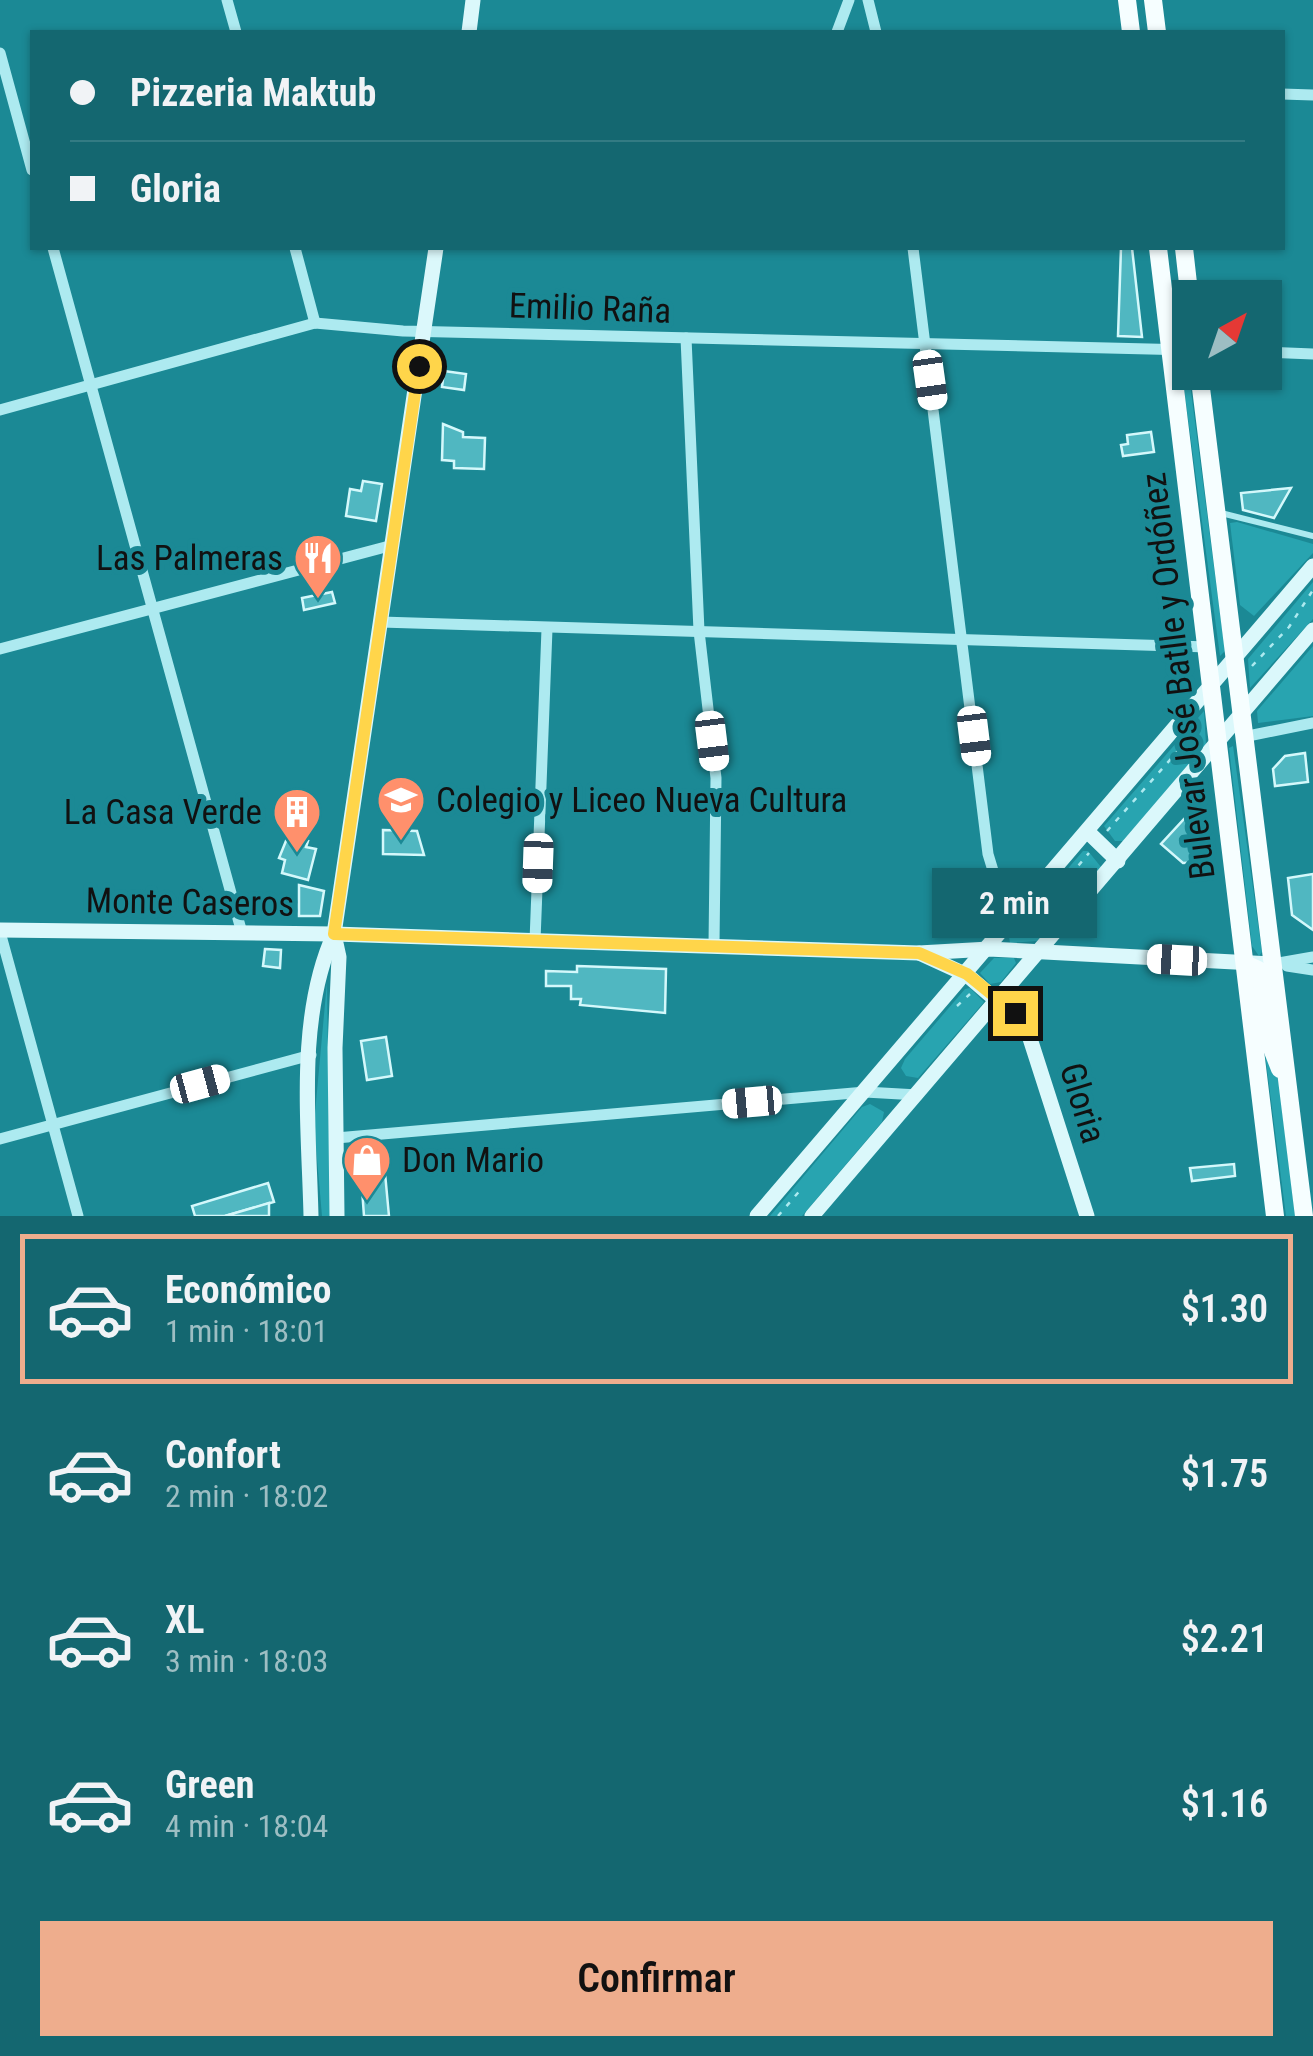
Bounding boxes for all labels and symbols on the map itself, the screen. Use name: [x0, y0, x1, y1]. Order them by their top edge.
north arrow: [1172, 280, 1282, 390]
street label: Emilio Raña: [508, 285, 672, 332]
route start: [397, 344, 442, 389]
car: [911, 348, 949, 412]
street label: Bulevar José Batlle y Ordóñez: [1133, 470, 1224, 882]
restaurant icon: Las Palmeras: [292, 532, 344, 600]
place label: Las Palmeras: [96, 538, 283, 579]
car: [955, 704, 993, 768]
car: [693, 709, 731, 773]
school or university icon: Colegio y Liceo Nueva Cultura: [375, 774, 427, 842]
place label: Colegio y Liceo Nueva Cultura: [436, 780, 847, 821]
building icon: La Casa Verde: [271, 786, 323, 854]
place label: La Casa Verde: [64, 792, 262, 833]
car: [522, 832, 554, 894]
callout: 2 min: [932, 868, 1098, 938]
street label: Monte Caseros: [85, 880, 295, 925]
car: [1146, 943, 1208, 977]
route end: [993, 991, 1038, 1036]
street label: Gloria: [1051, 1058, 1114, 1148]
car: [167, 1062, 233, 1106]
car: [721, 1084, 783, 1120]
shop icon: Don Mario: [341, 1134, 393, 1202]
place label: Don Mario: [402, 1140, 544, 1181]

